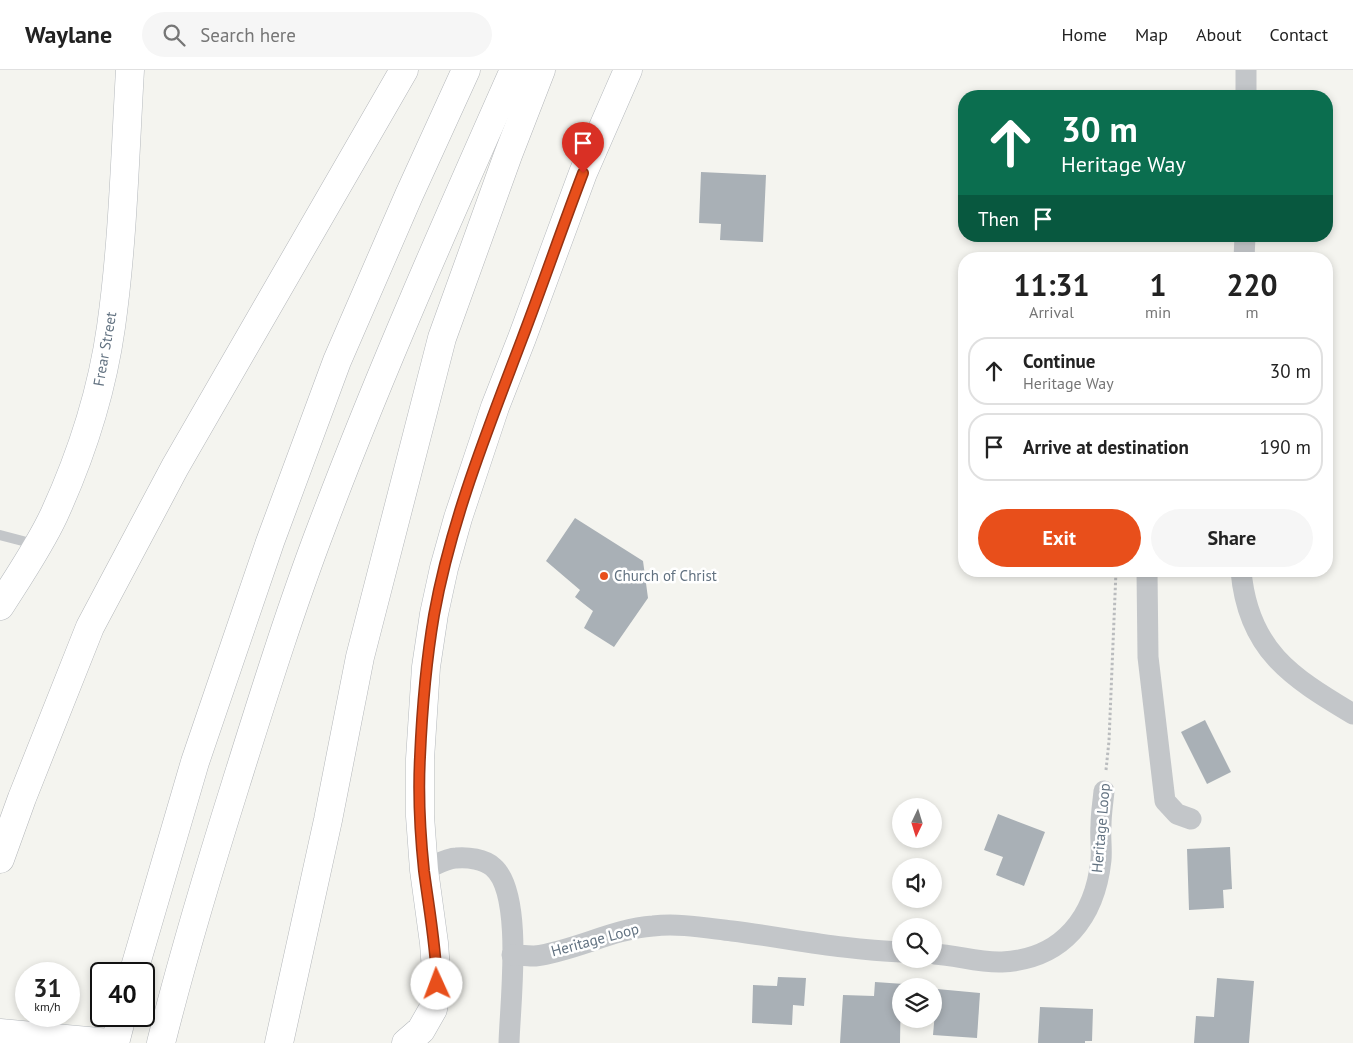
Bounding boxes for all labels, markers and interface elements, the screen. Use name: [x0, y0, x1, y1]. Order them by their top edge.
search box: [142, 12, 492, 57]
text: Waylane: [25, 19, 112, 50]
icon: search: [160, 21, 188, 49]
text: Search here: [200, 23, 296, 47]
text: Home: [1061, 23, 1107, 46]
text: Map: [1135, 23, 1168, 46]
text: About: [1196, 23, 1242, 46]
text: Contact: [1270, 23, 1328, 46]
text: 30 m: [1061, 106, 1138, 152]
icon: ahead: [978, 110, 1043, 175]
pin: [562, 122, 604, 173]
icon: arrive: [569, 129, 597, 157]
text: Heritage Way: [1061, 150, 1186, 178]
icon: arrive: [1029, 205, 1057, 233]
text: Then: [978, 207, 1019, 231]
text: 11:31: [1013, 265, 1090, 304]
text: 1: [1150, 265, 1167, 304]
text: 220: [1226, 265, 1278, 304]
text: Arrival: [1029, 302, 1074, 322]
text: min: [1145, 302, 1171, 322]
text: m: [1246, 302, 1259, 322]
street label: Frear Street: [89, 310, 120, 388]
text: Continue: [1023, 349, 1095, 373]
icon: ahead: [980, 357, 1008, 385]
text: 30 m: [1270, 359, 1311, 383]
text: Heritage Way: [1023, 373, 1114, 393]
icon: arrive: [980, 433, 1008, 461]
text: Arrive at destination: [1023, 435, 1189, 459]
text: 190 m: [1259, 435, 1311, 459]
button: Exit: [978, 509, 1141, 567]
button: Share: [1151, 509, 1313, 567]
place label: Church of Christ: [614, 566, 717, 585]
marker: Church of Christ: [598, 570, 610, 582]
street label: Heritage Loop: [1087, 782, 1114, 874]
north arrow: [892, 798, 942, 848]
map controls: [892, 798, 942, 1028]
button: sound: [892, 858, 942, 908]
button: search: [892, 918, 942, 968]
street label: Heritage Loop: [549, 919, 641, 960]
position arrow: [410, 957, 462, 1009]
speed limit sign: 40: [90, 962, 155, 1027]
text: 31: [33, 972, 62, 1004]
button: layers: [892, 978, 942, 1028]
text: km/h: [34, 999, 61, 1014]

